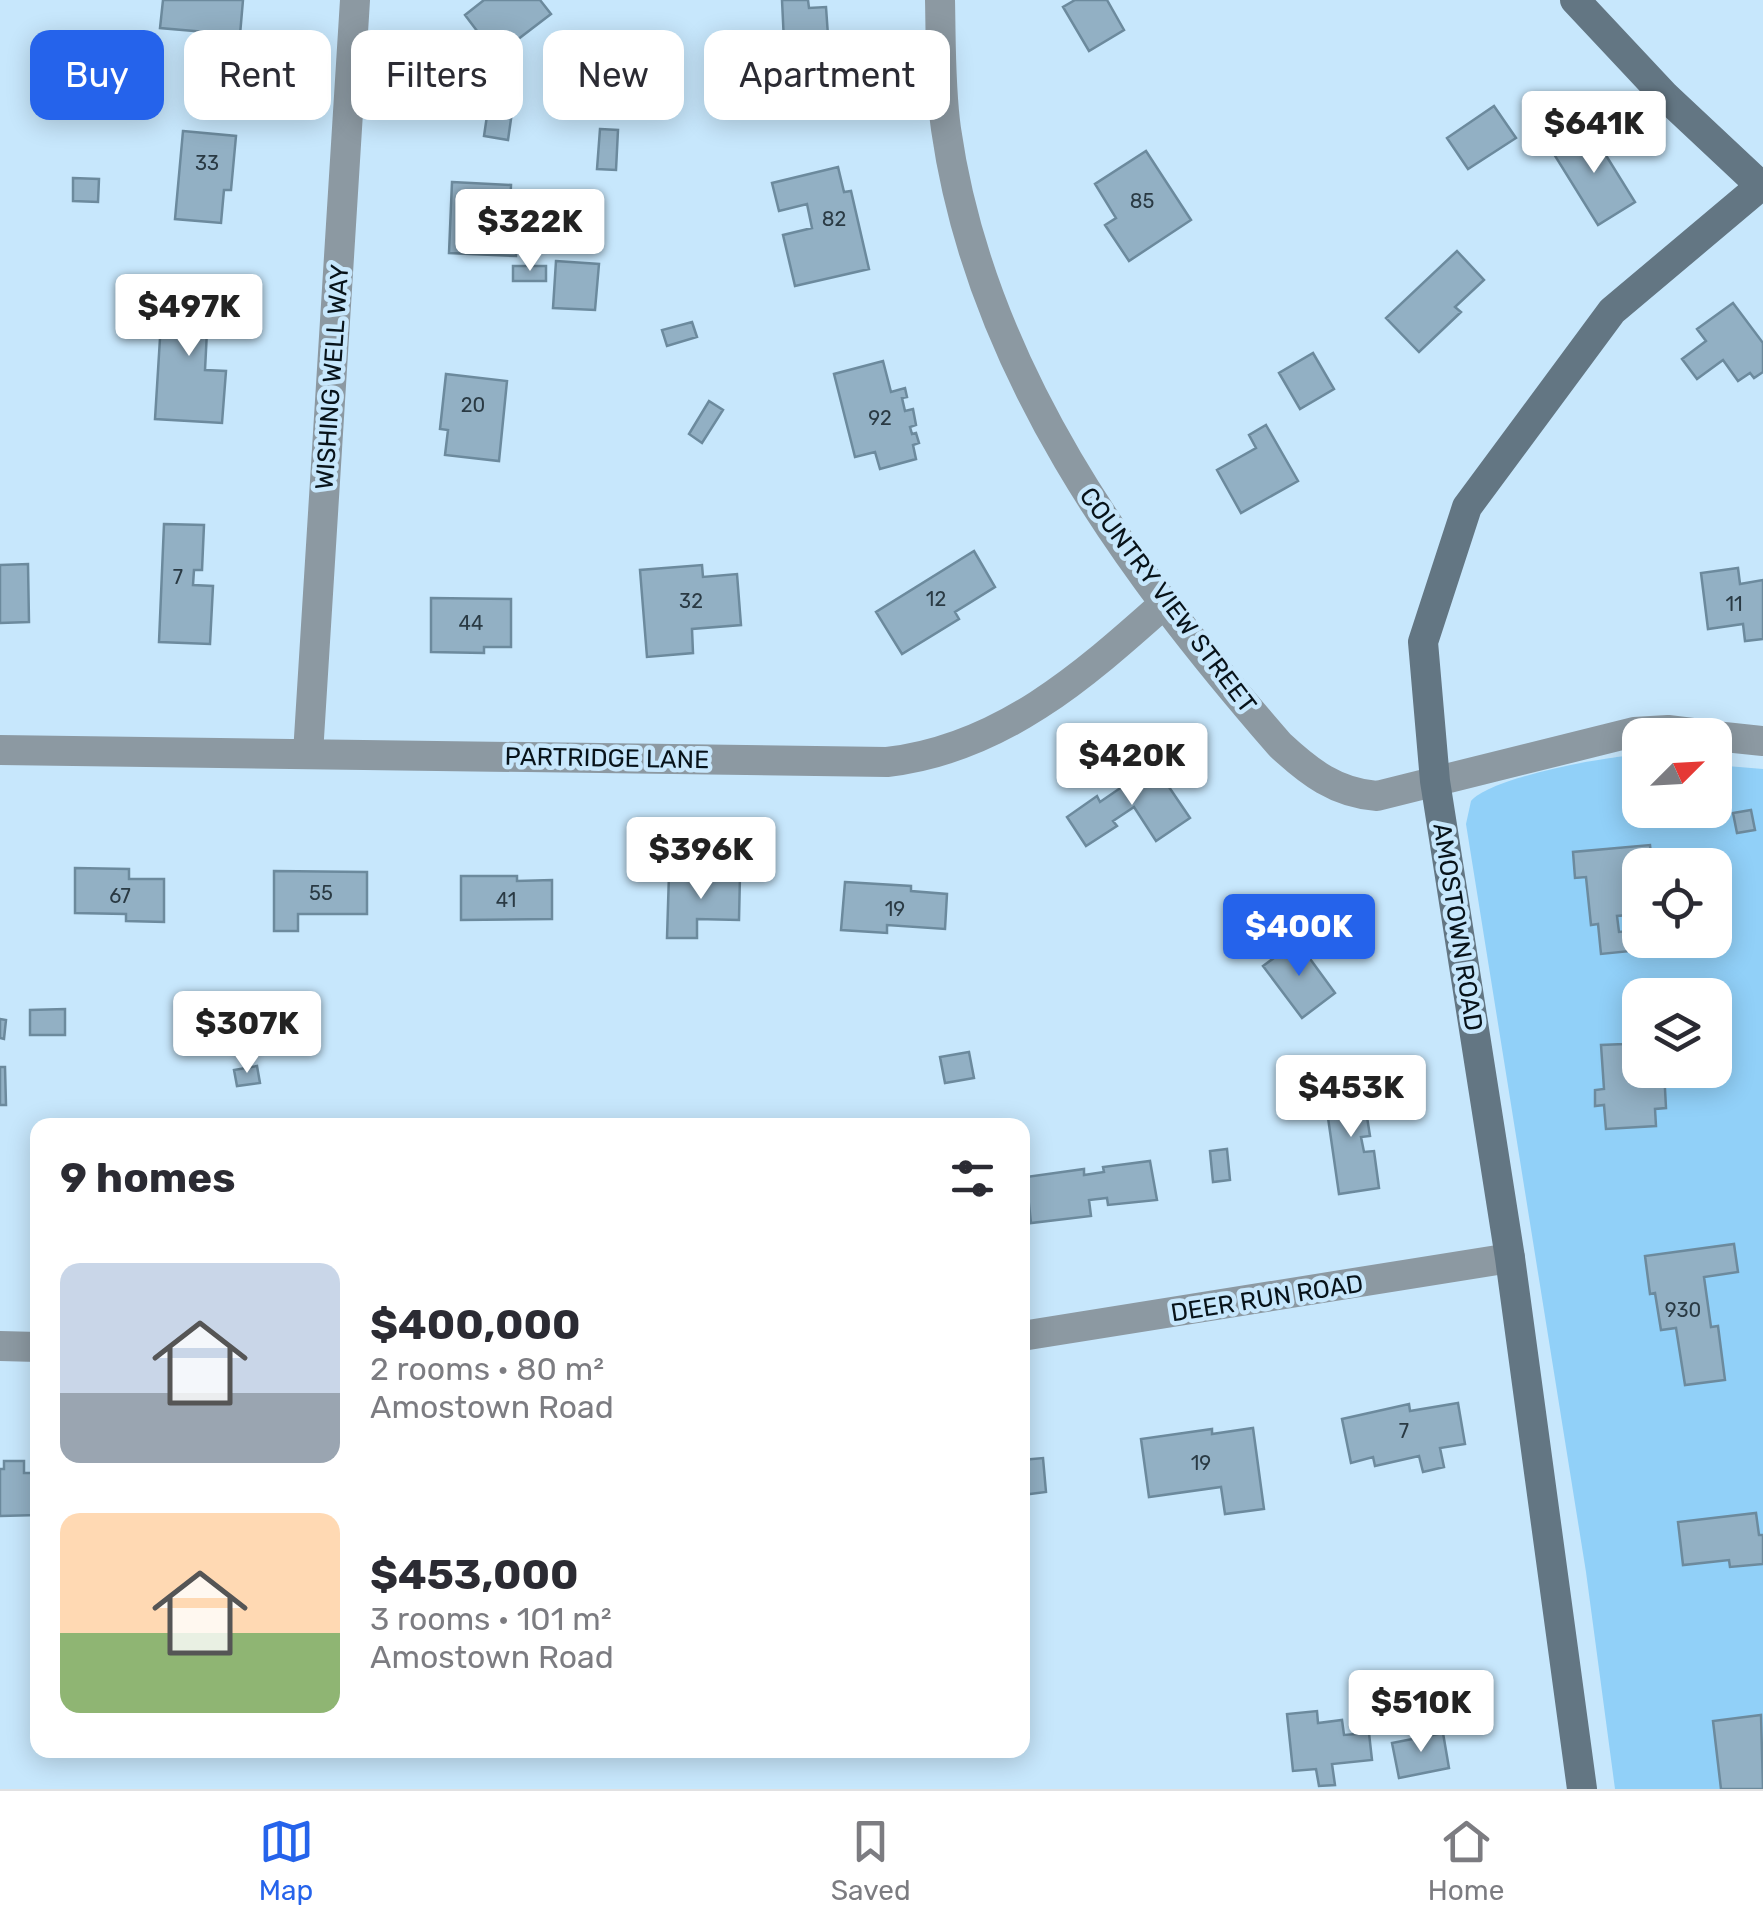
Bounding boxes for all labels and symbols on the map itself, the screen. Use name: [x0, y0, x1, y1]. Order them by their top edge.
pin: $641K: [1524, 91, 1664, 176]
house number: 33: [195, 151, 219, 175]
pin: $322K: [460, 189, 600, 274]
house number: 85: [1130, 189, 1154, 213]
house number: 82: [822, 207, 846, 231]
street label: WISHING WELL WAY: [310, 263, 354, 491]
pin: $497K: [119, 274, 259, 359]
house number: 20: [461, 393, 485, 417]
house number: 92: [868, 406, 892, 430]
street label: COUNTRY VIEW STREET: [1074, 482, 1262, 718]
house number: 7: [173, 565, 183, 589]
house number: 12: [926, 587, 946, 611]
house number: 32: [679, 589, 703, 613]
house number: 11: [1725, 592, 1743, 616]
house number: 44: [459, 611, 483, 635]
north arrow: [1622, 718, 1732, 828]
pin: $420K: [1062, 723, 1202, 808]
street label: PARTRIDGE LANE: [505, 742, 709, 774]
pin: $396K: [631, 817, 771, 902]
street label: AMOSTOWN ROAD: [1427, 821, 1489, 1033]
house number: 55: [309, 881, 333, 905]
house number: 67: [109, 884, 131, 908]
house number: 41: [496, 888, 516, 912]
pin: $400K: [1229, 894, 1369, 979]
house number: 19: [885, 897, 905, 921]
pin: $307K: [177, 991, 317, 1076]
pin: $453K: [1281, 1055, 1421, 1140]
street label: DEER RUN ROAD: [1169, 1268, 1365, 1328]
house number: 930: [1665, 1298, 1701, 1322]
house number: 7: [1399, 1419, 1409, 1443]
house number: 19: [1191, 1451, 1211, 1475]
pin: $510K: [1351, 1670, 1491, 1755]

